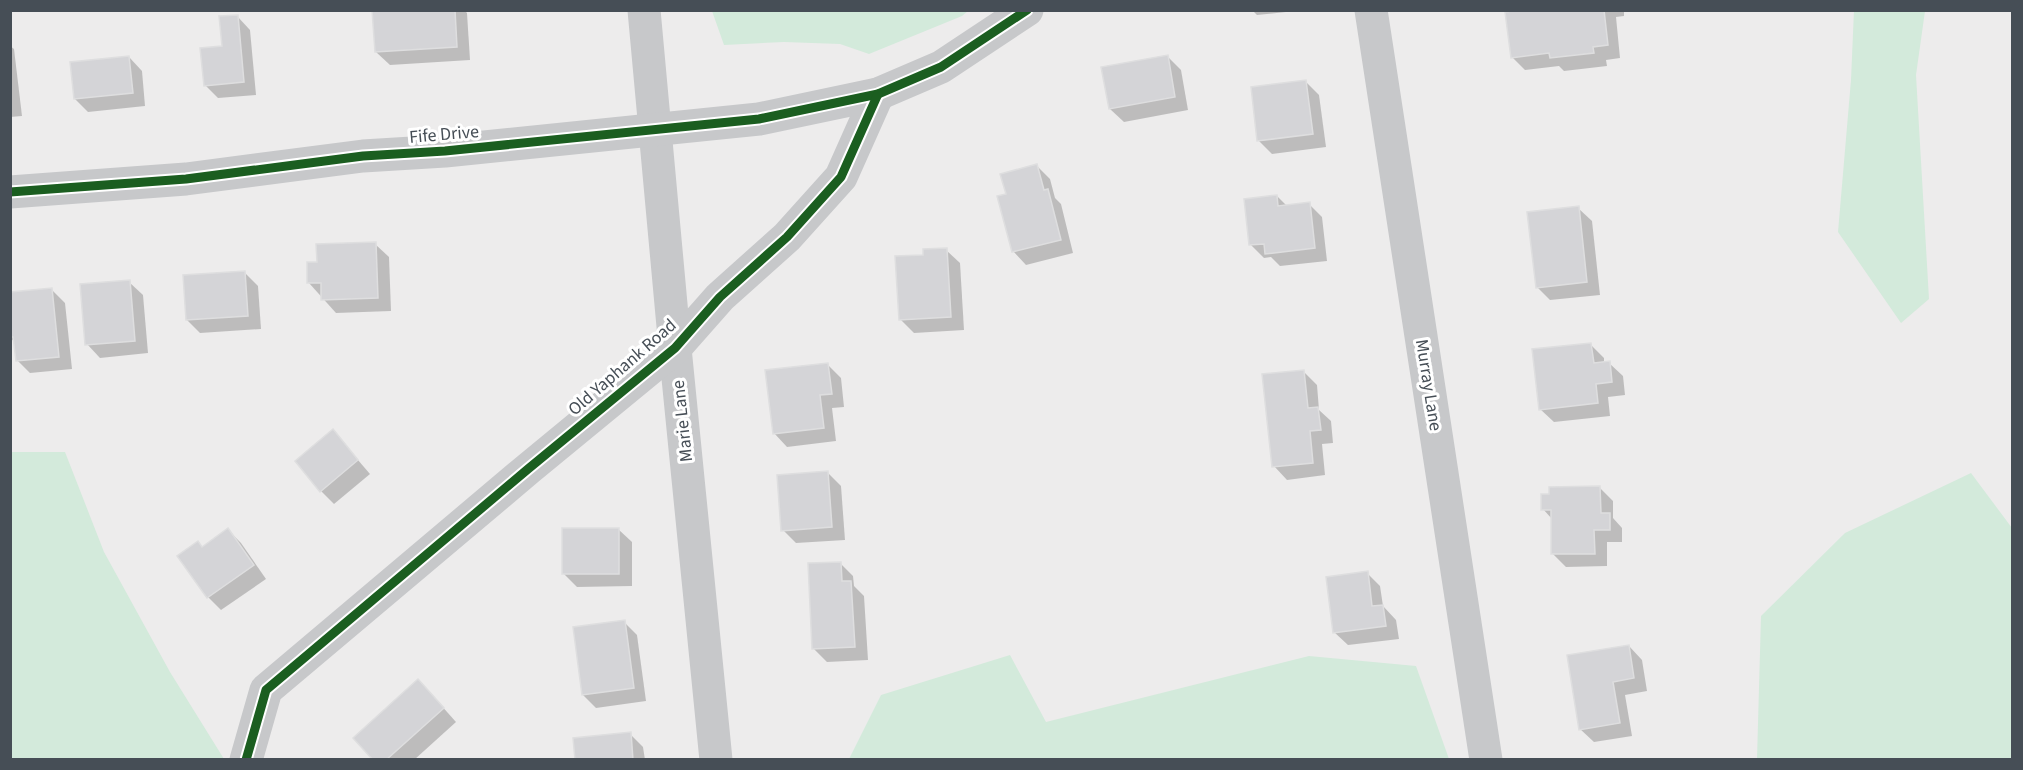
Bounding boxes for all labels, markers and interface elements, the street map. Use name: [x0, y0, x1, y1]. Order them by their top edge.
street label: Fife Drive: [408, 119, 480, 150]
street label: Old Yaphank Road: [563, 313, 682, 422]
street label: Murray Lane: [1409, 337, 1448, 433]
street label: Marie Lane: [666, 379, 699, 463]

